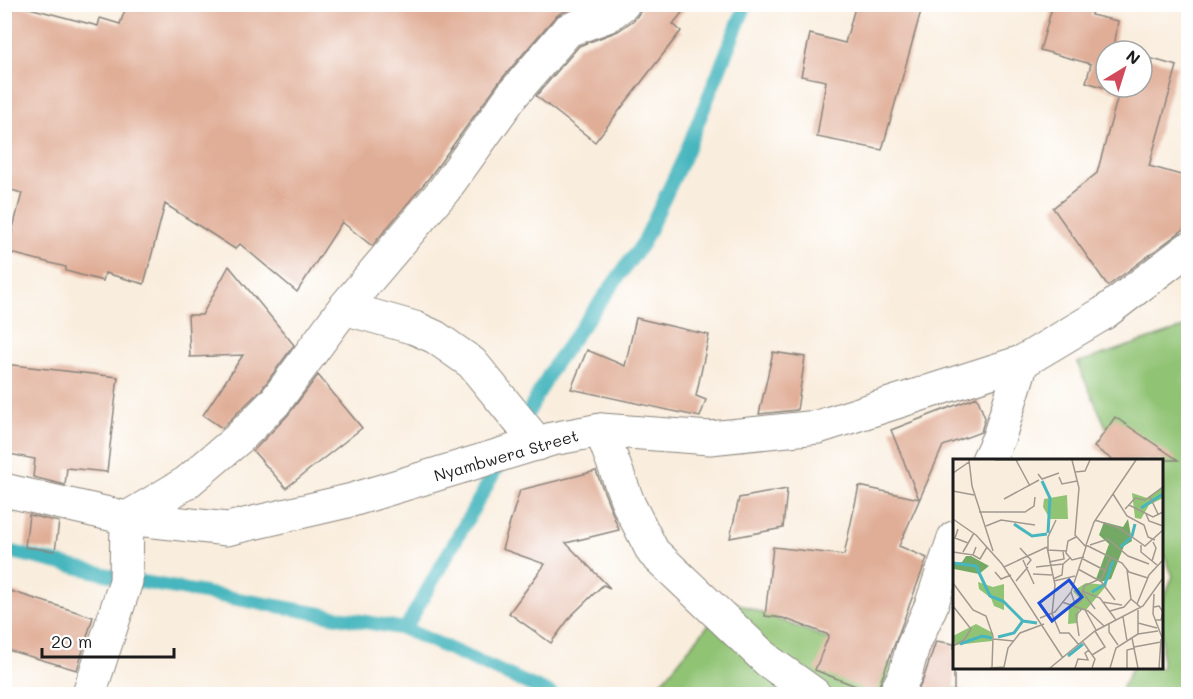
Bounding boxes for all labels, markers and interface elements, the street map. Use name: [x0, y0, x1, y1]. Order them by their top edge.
north arrow: [1094, 39, 1154, 99]
text: N: [1122, 45, 1145, 69]
street label: Nyambwera Street: [431, 424, 581, 486]
inset map: [953, 459, 1163, 669]
scale bar: [42, 621, 174, 659]
text: 20 m: [51, 629, 92, 653]

